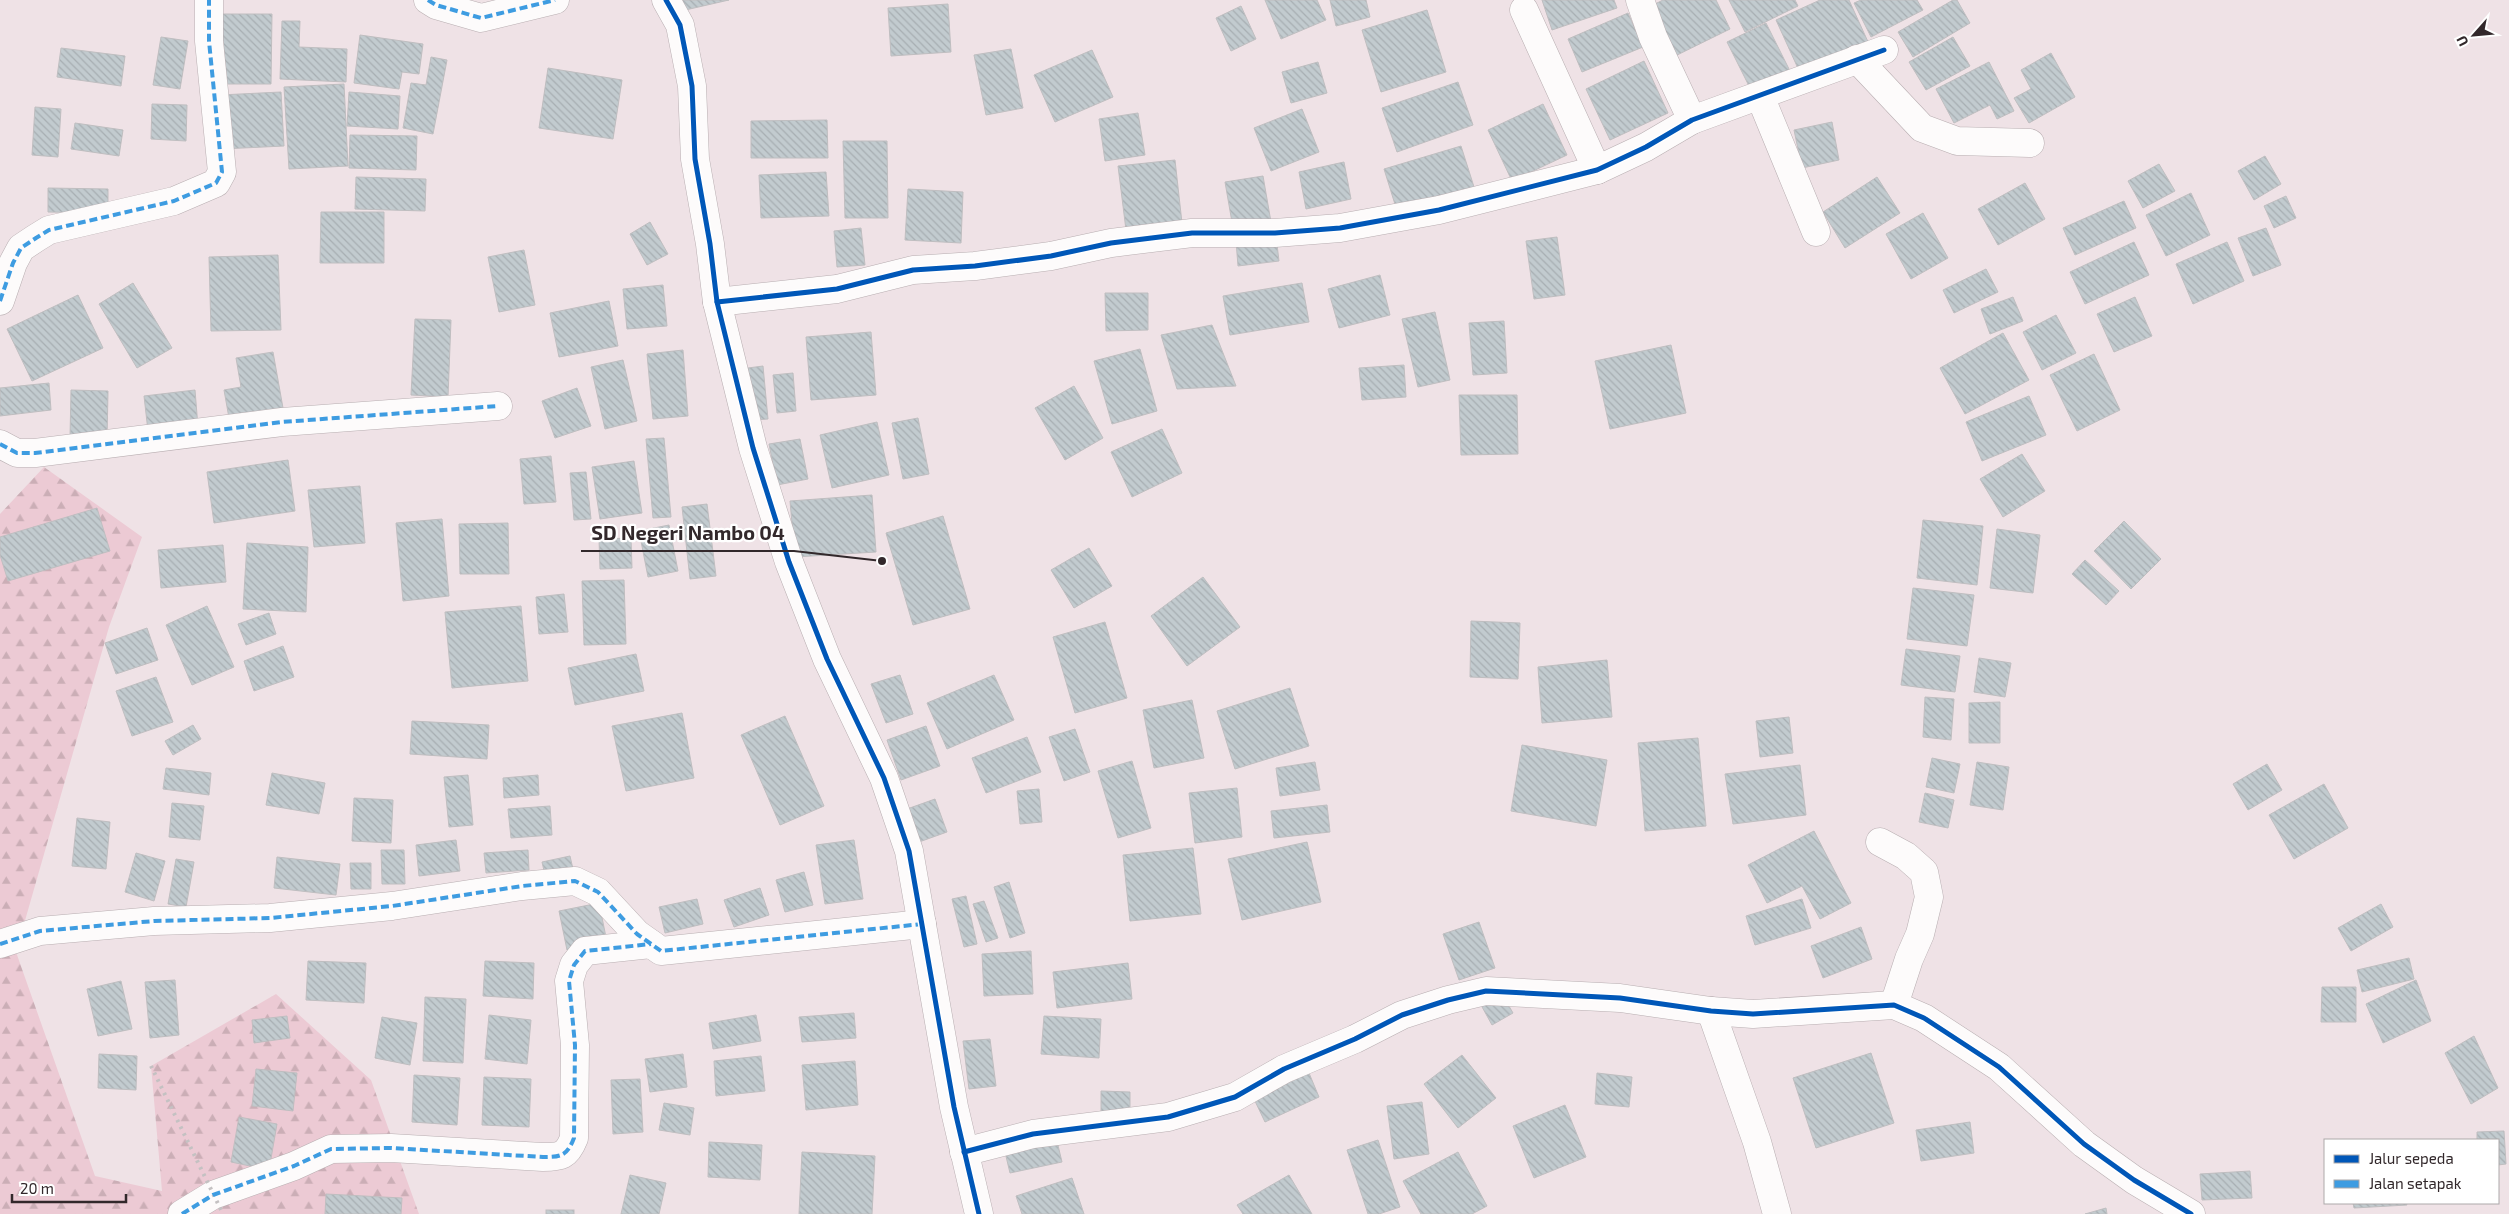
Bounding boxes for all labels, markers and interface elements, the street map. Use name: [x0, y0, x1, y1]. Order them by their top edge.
north arrow: [2449, 10, 2499, 60]
text: U: [2452, 33, 2472, 49]
callout: SD Negeri Nambo 04: [581, 516, 794, 551]
text: SD Negeri Nambo 04: [591, 520, 785, 544]
legend: [2324, 1139, 2499, 1204]
text: Jalur sepeda: [2369, 1149, 2454, 1167]
scale bar: [12, 1172, 126, 1204]
text: Jalan setapak: [2369, 1174, 2462, 1192]
text: 20 m: [20, 1179, 54, 1197]

